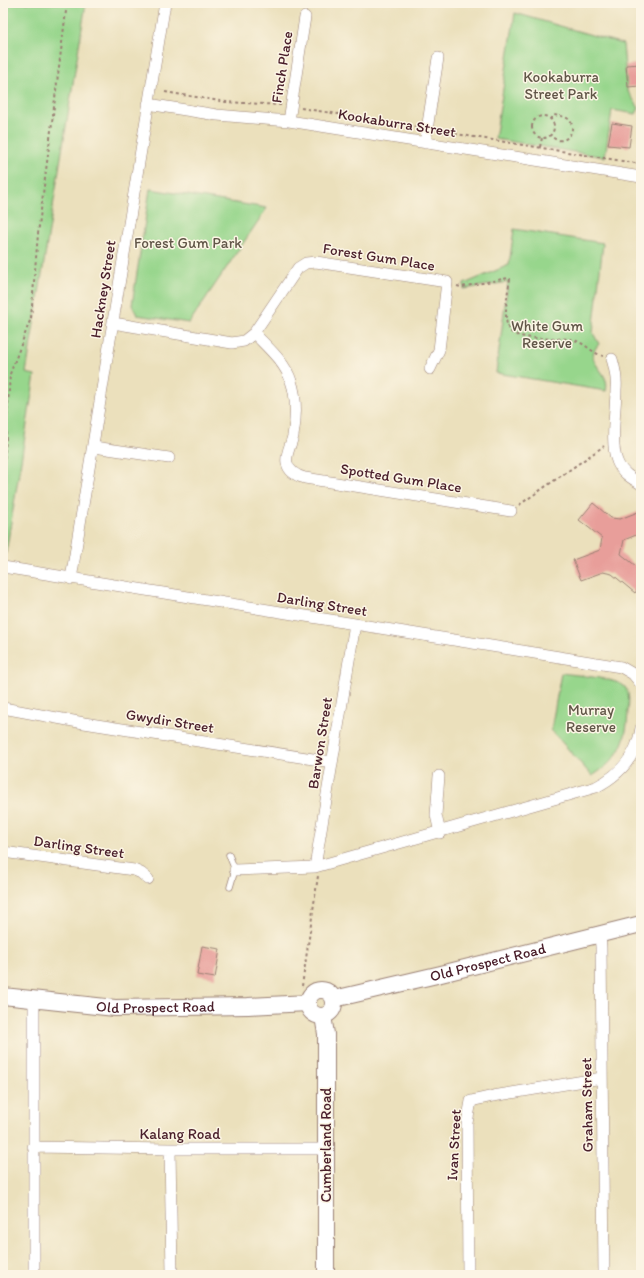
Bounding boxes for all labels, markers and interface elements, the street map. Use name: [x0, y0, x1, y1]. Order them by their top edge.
street label: Finch Place: [267, 30, 297, 104]
park label: Kookaburra Street Park: [523, 68, 599, 103]
street label: Kookaburra Street: [337, 105, 458, 141]
park label: Forest Gum Park: [134, 234, 242, 252]
street label: Hackney Street: [86, 238, 120, 339]
street label: Forest Gum Place: [322, 239, 436, 275]
park label: White Gum Reserve: [511, 317, 583, 352]
street label: Spotted Gum Place: [339, 460, 463, 496]
street label: Darling Street: [276, 588, 369, 620]
street label: Barwon Street: [304, 695, 336, 790]
park label: Murray Reserve: [566, 701, 616, 736]
street label: Gwydir Street: [125, 705, 216, 737]
street label: Darling Street: [33, 832, 126, 862]
street label: Old Prospect Road: [428, 939, 547, 985]
street label: Old Prospect Road: [95, 997, 215, 1017]
street label: Graham Street: [577, 1057, 597, 1153]
street label: Cumberland Road: [317, 1087, 335, 1203]
street label: Ivan Street: [443, 1108, 465, 1181]
street label: Kalang Road: [140, 1125, 221, 1143]

